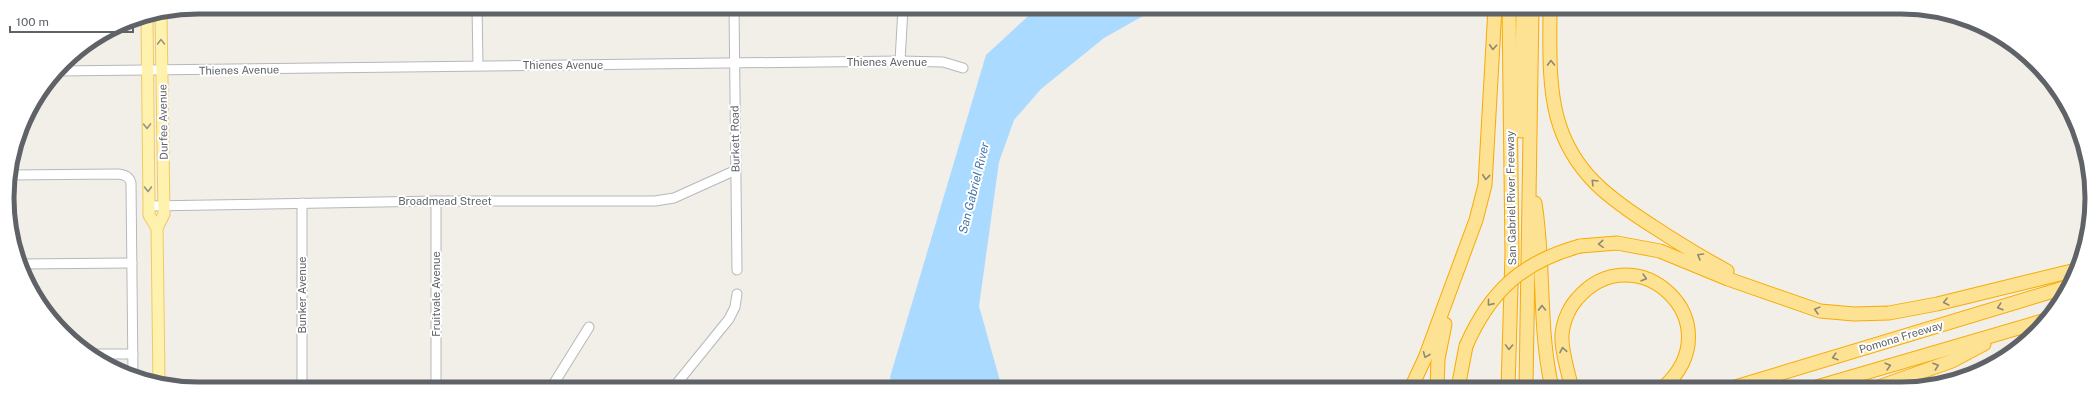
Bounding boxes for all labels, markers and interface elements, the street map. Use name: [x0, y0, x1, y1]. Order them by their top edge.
scale bar: [10, 8, 133, 34]
text: 100 m: [16, 15, 49, 29]
one-way arrow: [157, 39, 165, 45]
one-way arrow: [1489, 44, 1498, 50]
street label: Thienes Avenue: [847, 56, 927, 68]
street label: Thienes Avenue: [523, 59, 603, 71]
one-way arrow: [1547, 60, 1555, 66]
street label: Thienes Avenue: [199, 63, 279, 77]
street label: Durfee Avenue: [156, 84, 170, 160]
street label: Burkett Road: [728, 106, 742, 172]
one-way arrow: [143, 123, 152, 129]
street label: San Gabriel River Freeway: [1504, 131, 1518, 265]
water label: San Gabriel River: [956, 140, 992, 235]
one-way arrow: [1481, 174, 1490, 180]
one-way arrow: [1591, 179, 1599, 187]
one-way arrow: [144, 186, 152, 192]
street label: Broadmead Street: [398, 195, 492, 207]
one-way arrow: [1598, 240, 1604, 249]
street label: Fruitvale Avenue: [430, 251, 442, 337]
one-way arrow: [1697, 253, 1704, 260]
street label: Bunker Avenue: [296, 256, 308, 334]
one-way arrow: [1640, 273, 1647, 282]
one-way arrow: [1942, 297, 1949, 306]
one-way arrow: [1487, 298, 1494, 305]
one-way arrow: [1997, 302, 2004, 311]
one-way arrow: [1538, 305, 1546, 311]
one-way arrow: [1814, 306, 1820, 314]
street label: Pomona Freeway: [1857, 318, 1945, 356]
one-way arrow: [1505, 344, 1513, 350]
one-way arrow: [1560, 347, 1568, 353]
one-way arrow: [1422, 351, 1430, 358]
one-way arrow: [1832, 352, 1839, 361]
one-way arrow: [1884, 362, 1891, 371]
one-way arrow: [1932, 363, 1939, 371]

